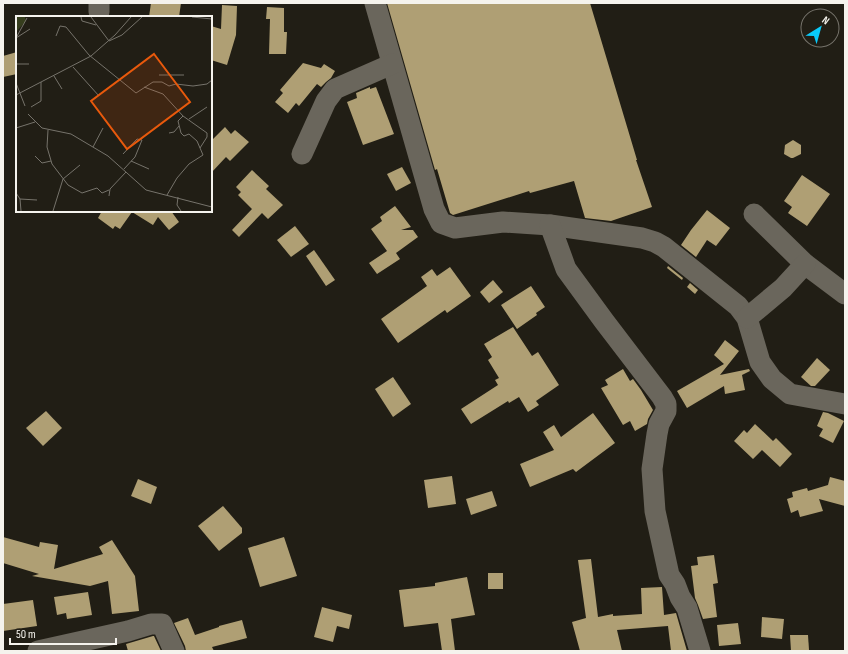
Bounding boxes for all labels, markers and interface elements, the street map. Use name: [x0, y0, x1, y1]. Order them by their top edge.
north arrow: [800, 8, 840, 48]
text: N: [819, 13, 832, 27]
inset map: [16, 16, 212, 212]
scale bar: [10, 620, 116, 646]
text: 50 m: [16, 627, 36, 642]

